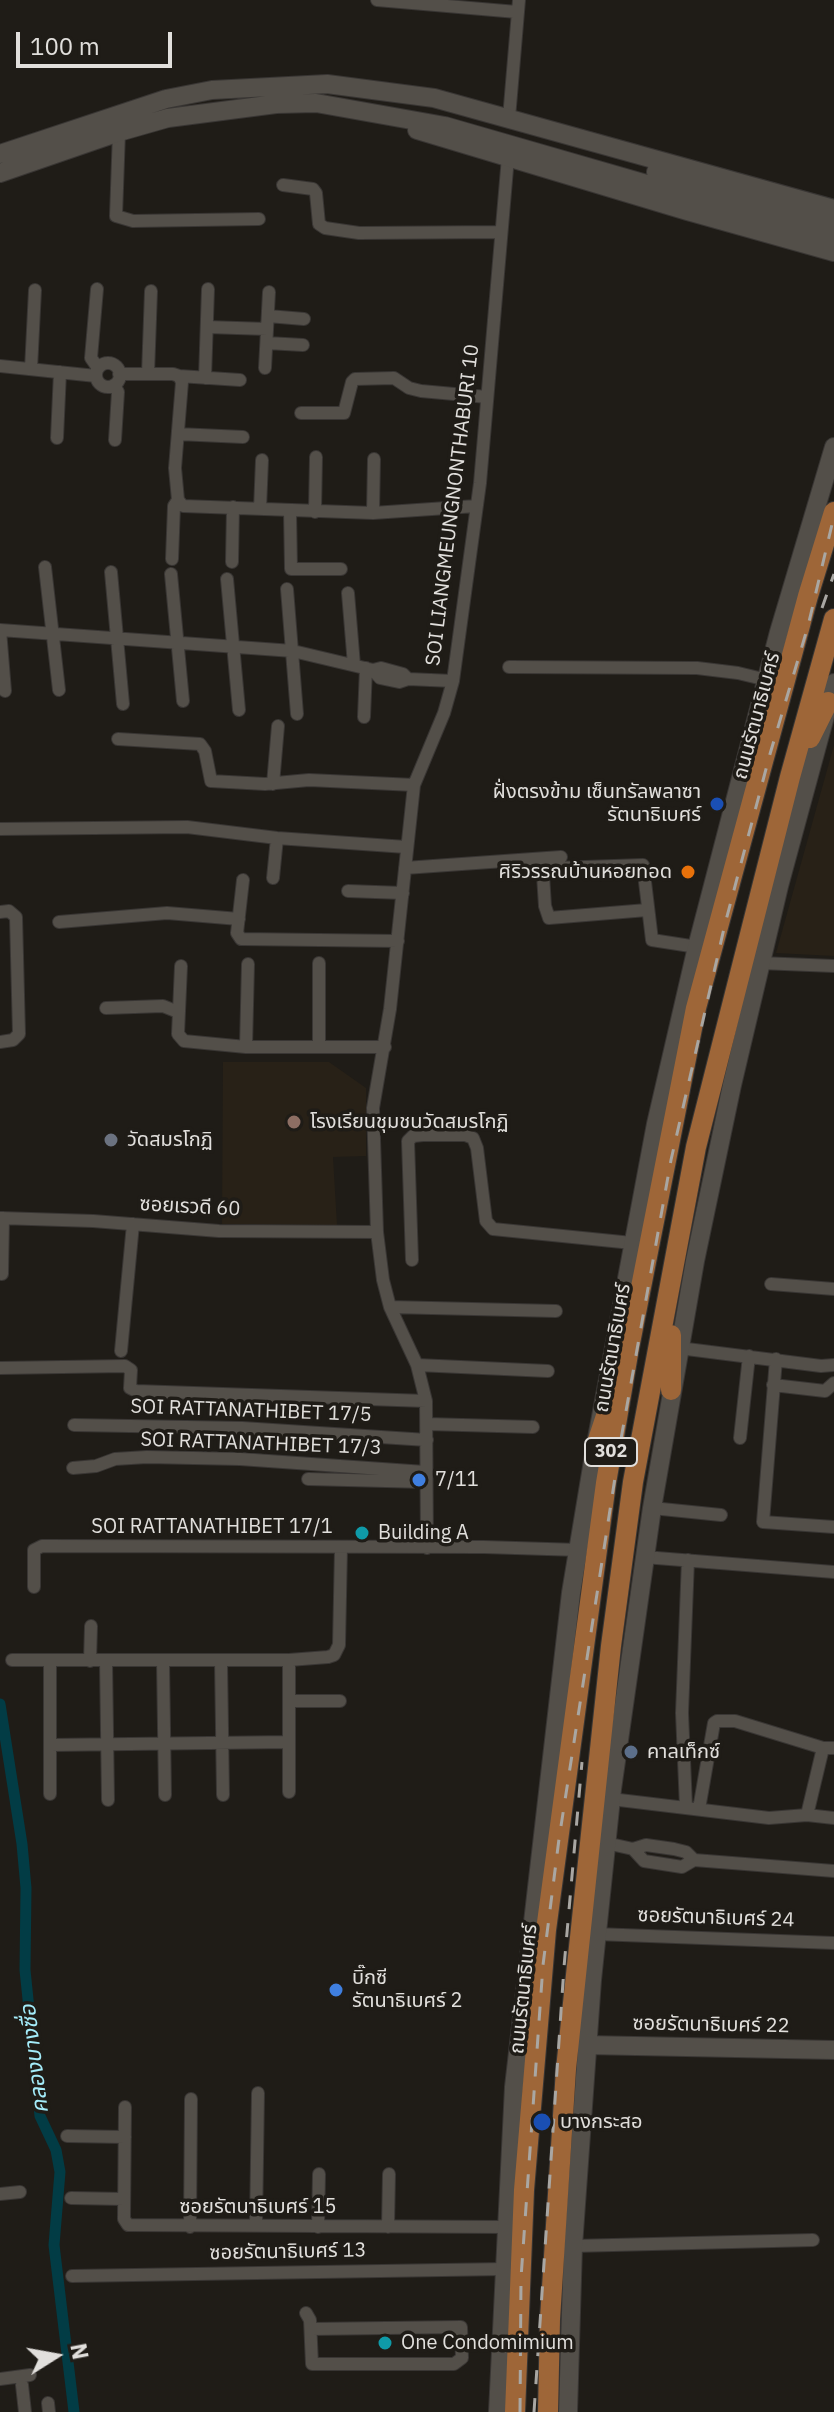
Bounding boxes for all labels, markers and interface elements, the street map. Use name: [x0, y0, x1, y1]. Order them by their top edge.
scale bar: [20, 16, 176, 66]
text: 100 m: [30, 30, 100, 62]
street label: SOI LIANGMEUNGNONTHABURI 10: [421, 343, 485, 667]
street label: ถนนรัตนาธิเบศร์: [729, 650, 785, 782]
place label: ฝั่งตรงข้าม เซ็นทรัลพลาซา รัตนาธิเบศร์: [493, 780, 701, 827]
marker: ฝั่งตรงข้าม เซ็นทรัลพลาซา รัตนาธิเบศร์: [708, 795, 726, 813]
place label: ศิริวรรณบ้านหอยทอด: [499, 860, 672, 884]
marker: ศิริวรรณบ้านหอยทอด: [679, 863, 697, 881]
place label: โรงเรียนชุมชนวัดสมรโกฏิ: [310, 1110, 508, 1134]
marker: โรงเรียนชุมชนวัดสมรโกฏิ: [285, 1113, 303, 1131]
place label: วัดสมรโกฏิ: [127, 1128, 213, 1152]
marker: วัดสมรโกฏิ: [102, 1131, 120, 1149]
street label: ซอยเรวดี 60: [139, 1192, 241, 1222]
street label: ถนนรัตนาธิเบศร์: [590, 1282, 636, 1414]
street label: SOI RATTANATHIBET 17/5: [130, 1395, 372, 1427]
street label: SOI RATTANATHIBET 17/3: [140, 1428, 382, 1460]
road number: 302: [585, 1438, 637, 1466]
place label: 7/11: [435, 1468, 479, 1492]
marker: 7/11: [410, 1471, 428, 1489]
street label: SOI RATTANATHIBET 17/1: [91, 1515, 333, 1539]
place label: Building A: [378, 1521, 469, 1545]
marker: Building A: [353, 1524, 371, 1542]
place label: คาลเท็กซ์: [647, 1740, 720, 1764]
marker: คาลเท็กซ์: [622, 1743, 640, 1761]
street label: ซอยรัตนาธิเบศร์ 24: [637, 1903, 795, 1933]
street label: ถนนรัตนาธิเบศร์: [505, 1923, 543, 2055]
place label: บิ๊กซี รัตนาธิเบศร์ 2: [352, 1966, 463, 2013]
marker: บิ๊กซี รัตนาธิเบศร์ 2: [327, 1981, 345, 1999]
water label: คลองบางซื่อ: [15, 2003, 55, 2115]
street label: ซอยรัตนาธิเบศร์ 22: [632, 2012, 790, 2038]
place label: บางกระสอ: [560, 2110, 642, 2134]
marker: บางกระสอ: [531, 2111, 553, 2133]
street label: ซอยรัตนาธิเบศร์ 15: [179, 2195, 337, 2219]
street label: ซอยรัตนาธิเบศร์ 13: [209, 2239, 367, 2265]
north arrow: [16, 2316, 96, 2396]
place label: One Condomimium: [401, 2331, 574, 2355]
marker: One Condomimium: [376, 2334, 394, 2352]
text: N: [64, 2341, 96, 2362]

